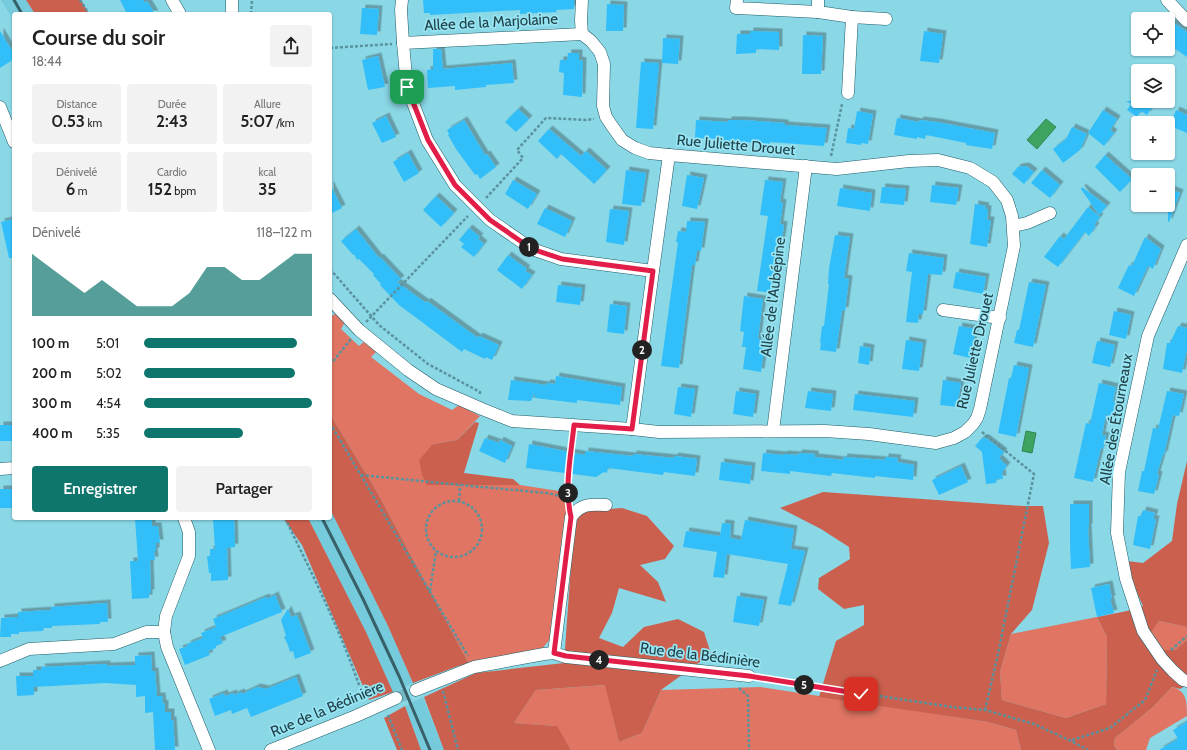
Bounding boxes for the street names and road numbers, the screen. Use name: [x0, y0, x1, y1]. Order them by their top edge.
street label: Allée de la Marjolaine: [424, 9, 559, 34]
street label: Rue Juliette Drouet: [676, 131, 796, 159]
street label: Allée de l'Aubépine: [757, 236, 789, 358]
street label: Rue Juliette Drouet: [953, 291, 997, 411]
street label: Allée des Étourneaux: [1095, 352, 1136, 486]
street label: Rue de la Bédinière: [639, 639, 761, 671]
street label: Rue de la Bédinière: [268, 677, 386, 741]

